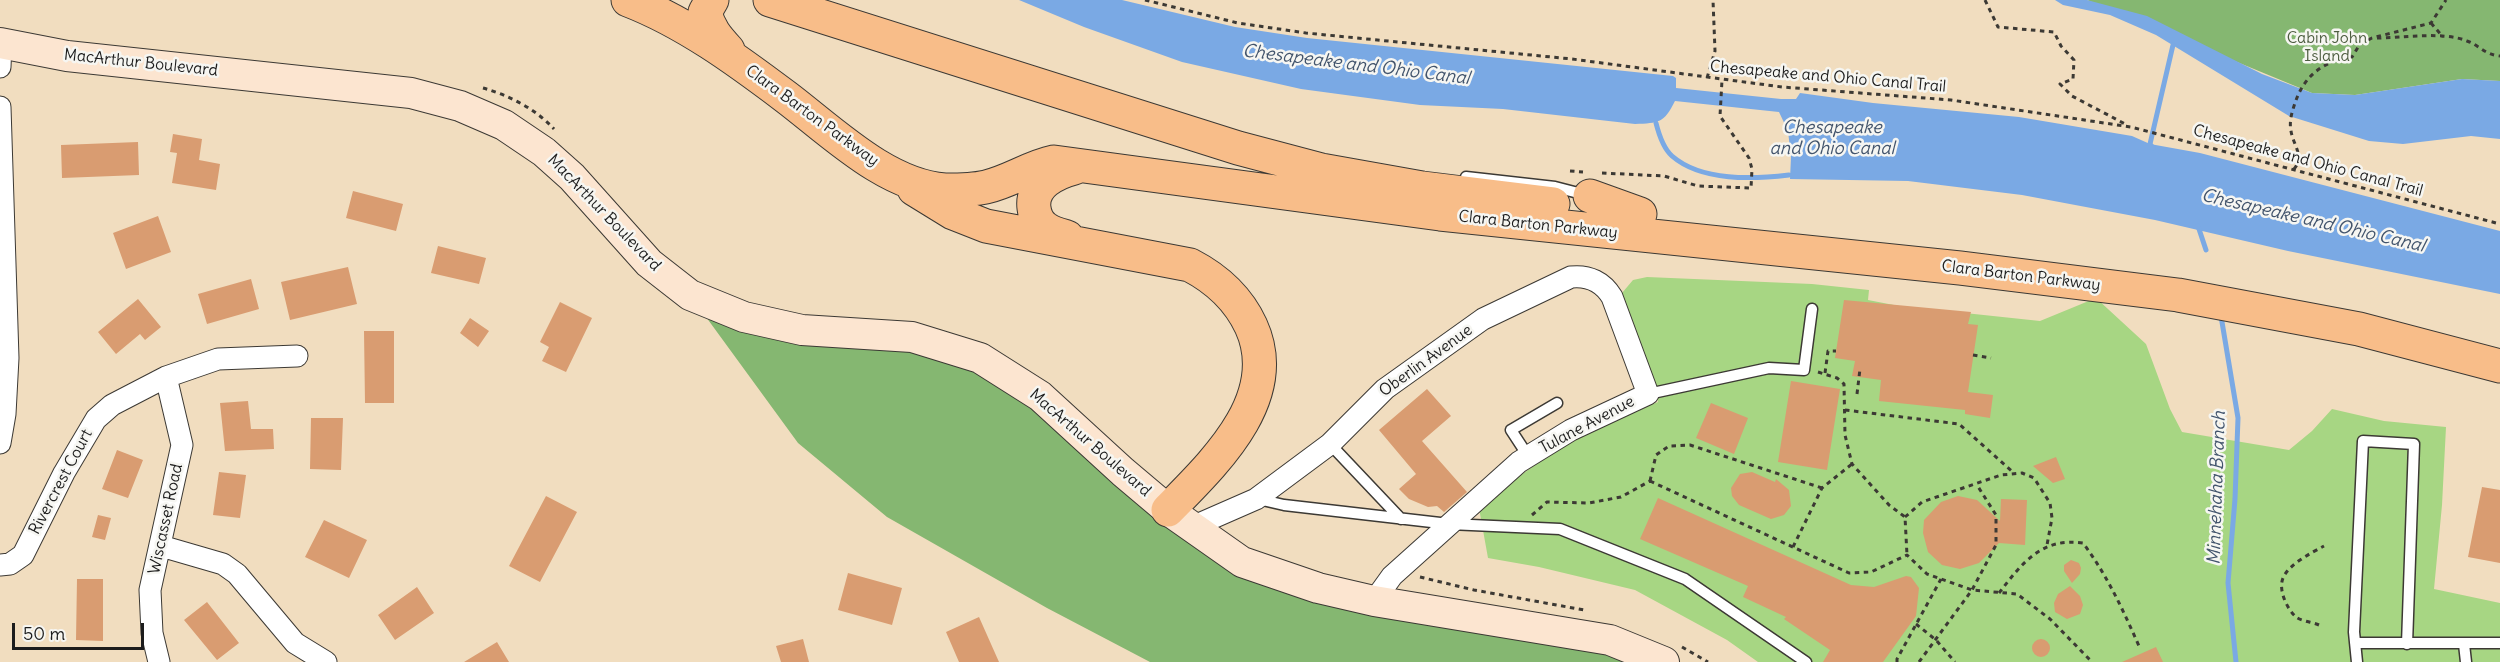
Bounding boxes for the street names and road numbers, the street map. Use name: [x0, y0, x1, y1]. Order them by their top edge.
street label: MacArthur Boulevard: [63, 45, 219, 81]
street label: Chesapeake and Ohio Canal Trail: [1709, 57, 1947, 97]
street label: Clara Barton Parkway: [742, 61, 882, 171]
street label: Chesapeake and Ohio Canal Trail: [2191, 121, 2425, 201]
street label: MacArthur Boulevard: [543, 151, 665, 275]
street label: Clara Barton Parkway: [1457, 207, 1619, 243]
street label: Clara Barton Parkway: [1940, 257, 2102, 295]
street label: Oberlin Avenue: [1376, 321, 1476, 401]
street label: MacArthur Boulevard: [1025, 385, 1155, 501]
street label: Tulane Avenue: [1536, 392, 1638, 458]
street label: Rivercrest Court: [25, 426, 97, 538]
street label: Wiscasset Road: [145, 462, 187, 576]

